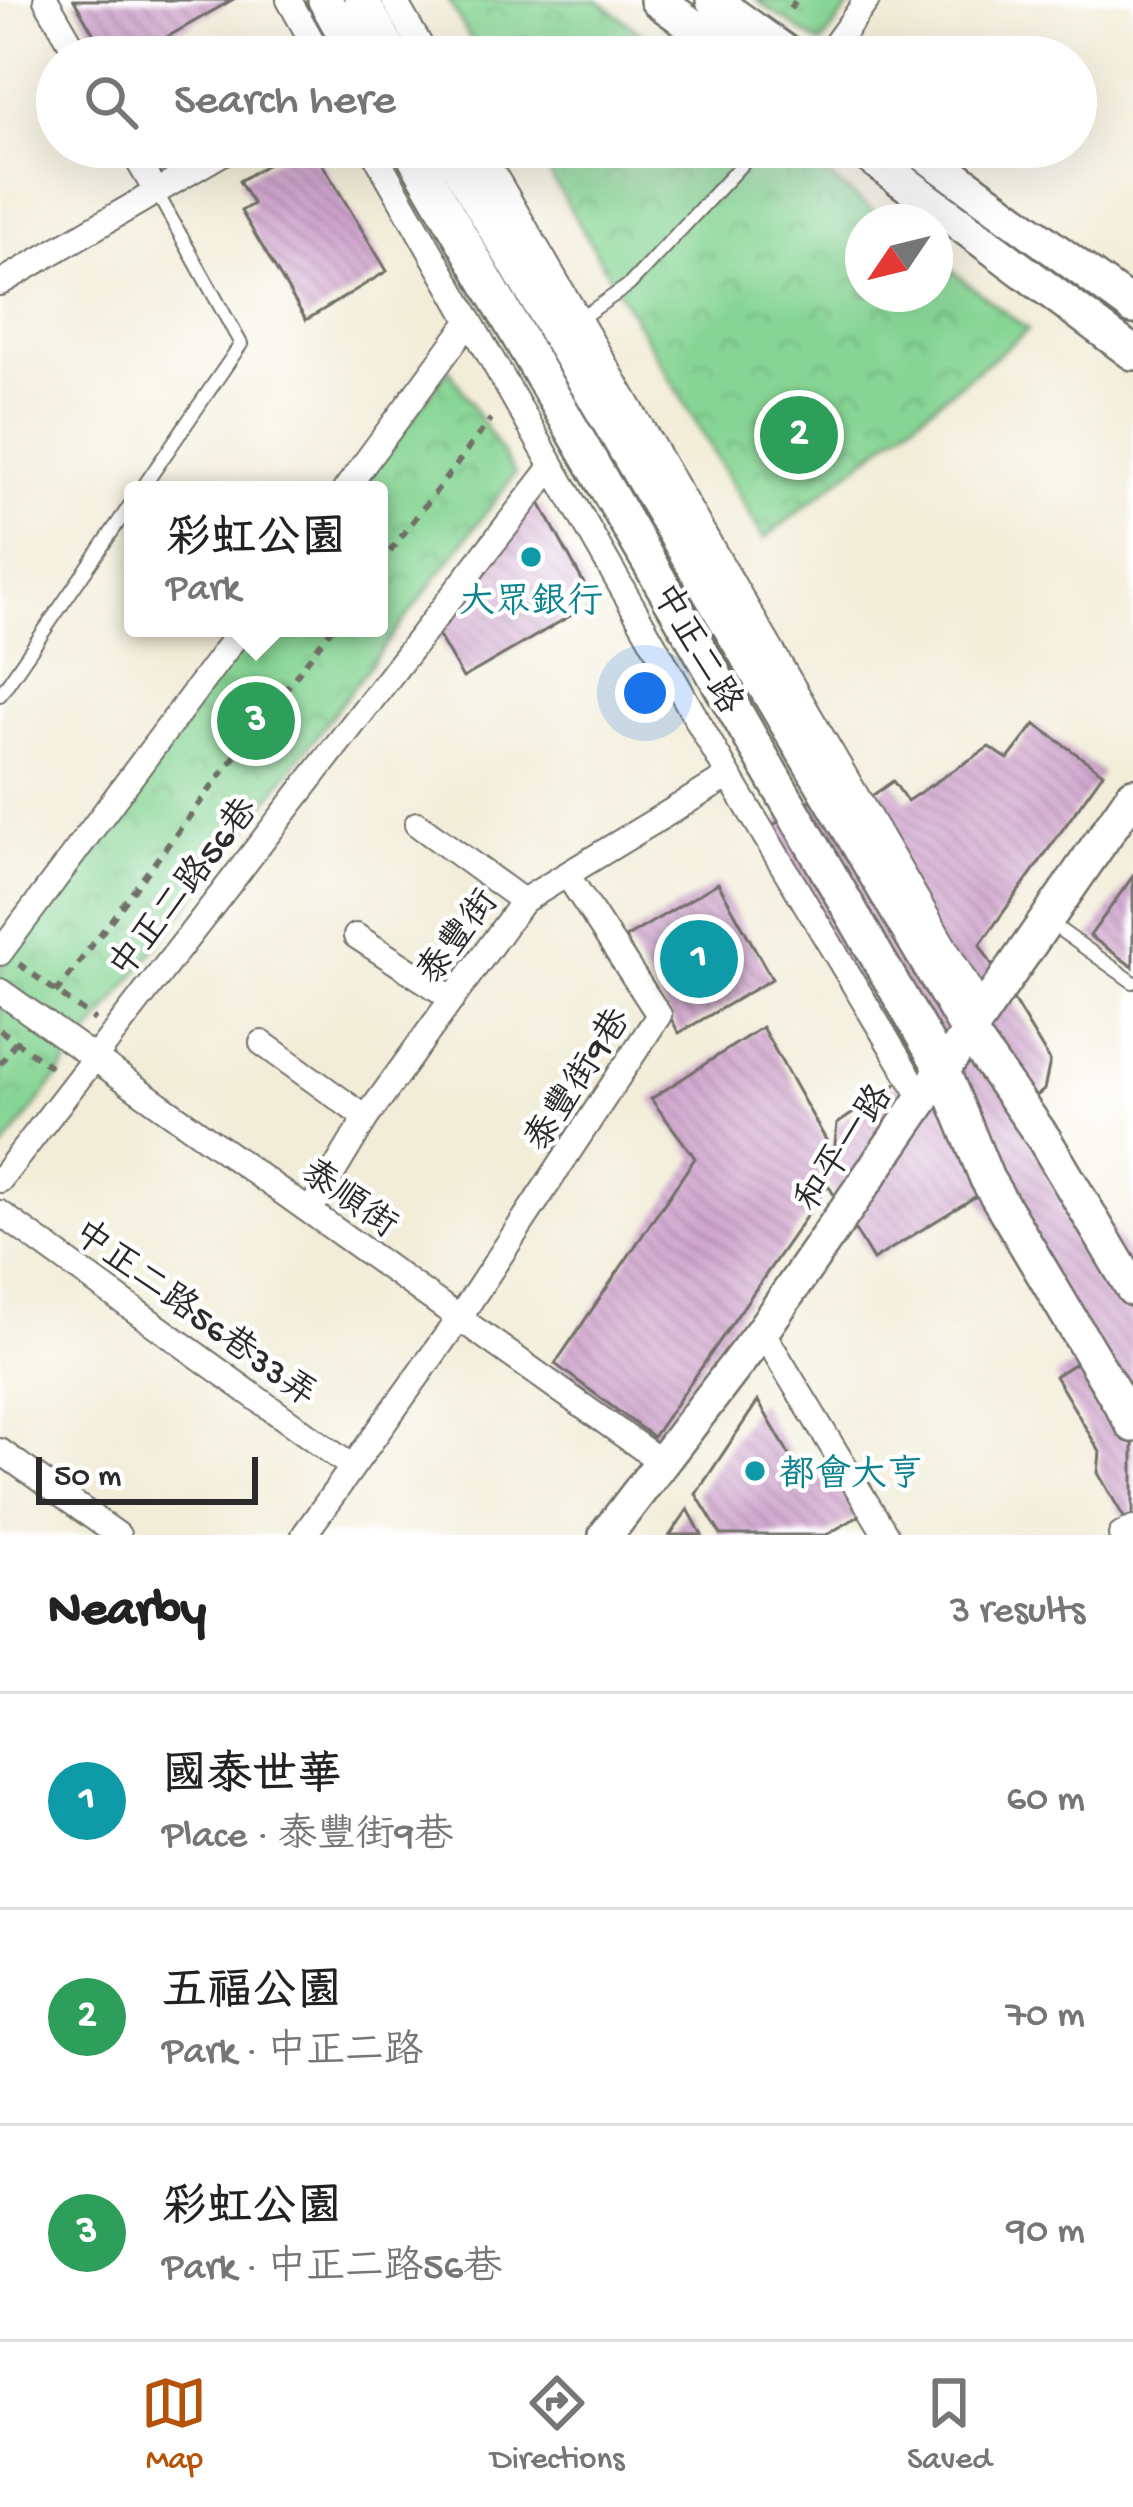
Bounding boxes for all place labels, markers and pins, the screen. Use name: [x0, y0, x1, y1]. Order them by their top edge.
pin: 2: [760, 390, 838, 480]
marker: 大眾銀行: [518, 544, 544, 570]
place label: 大眾銀行: [459, 582, 603, 626]
pin: 3: [217, 676, 295, 766]
pin: 1: [660, 914, 738, 1004]
place label: 都會大亨: [779, 1453, 923, 1499]
marker: 都會大亨: [742, 1458, 768, 1484]

